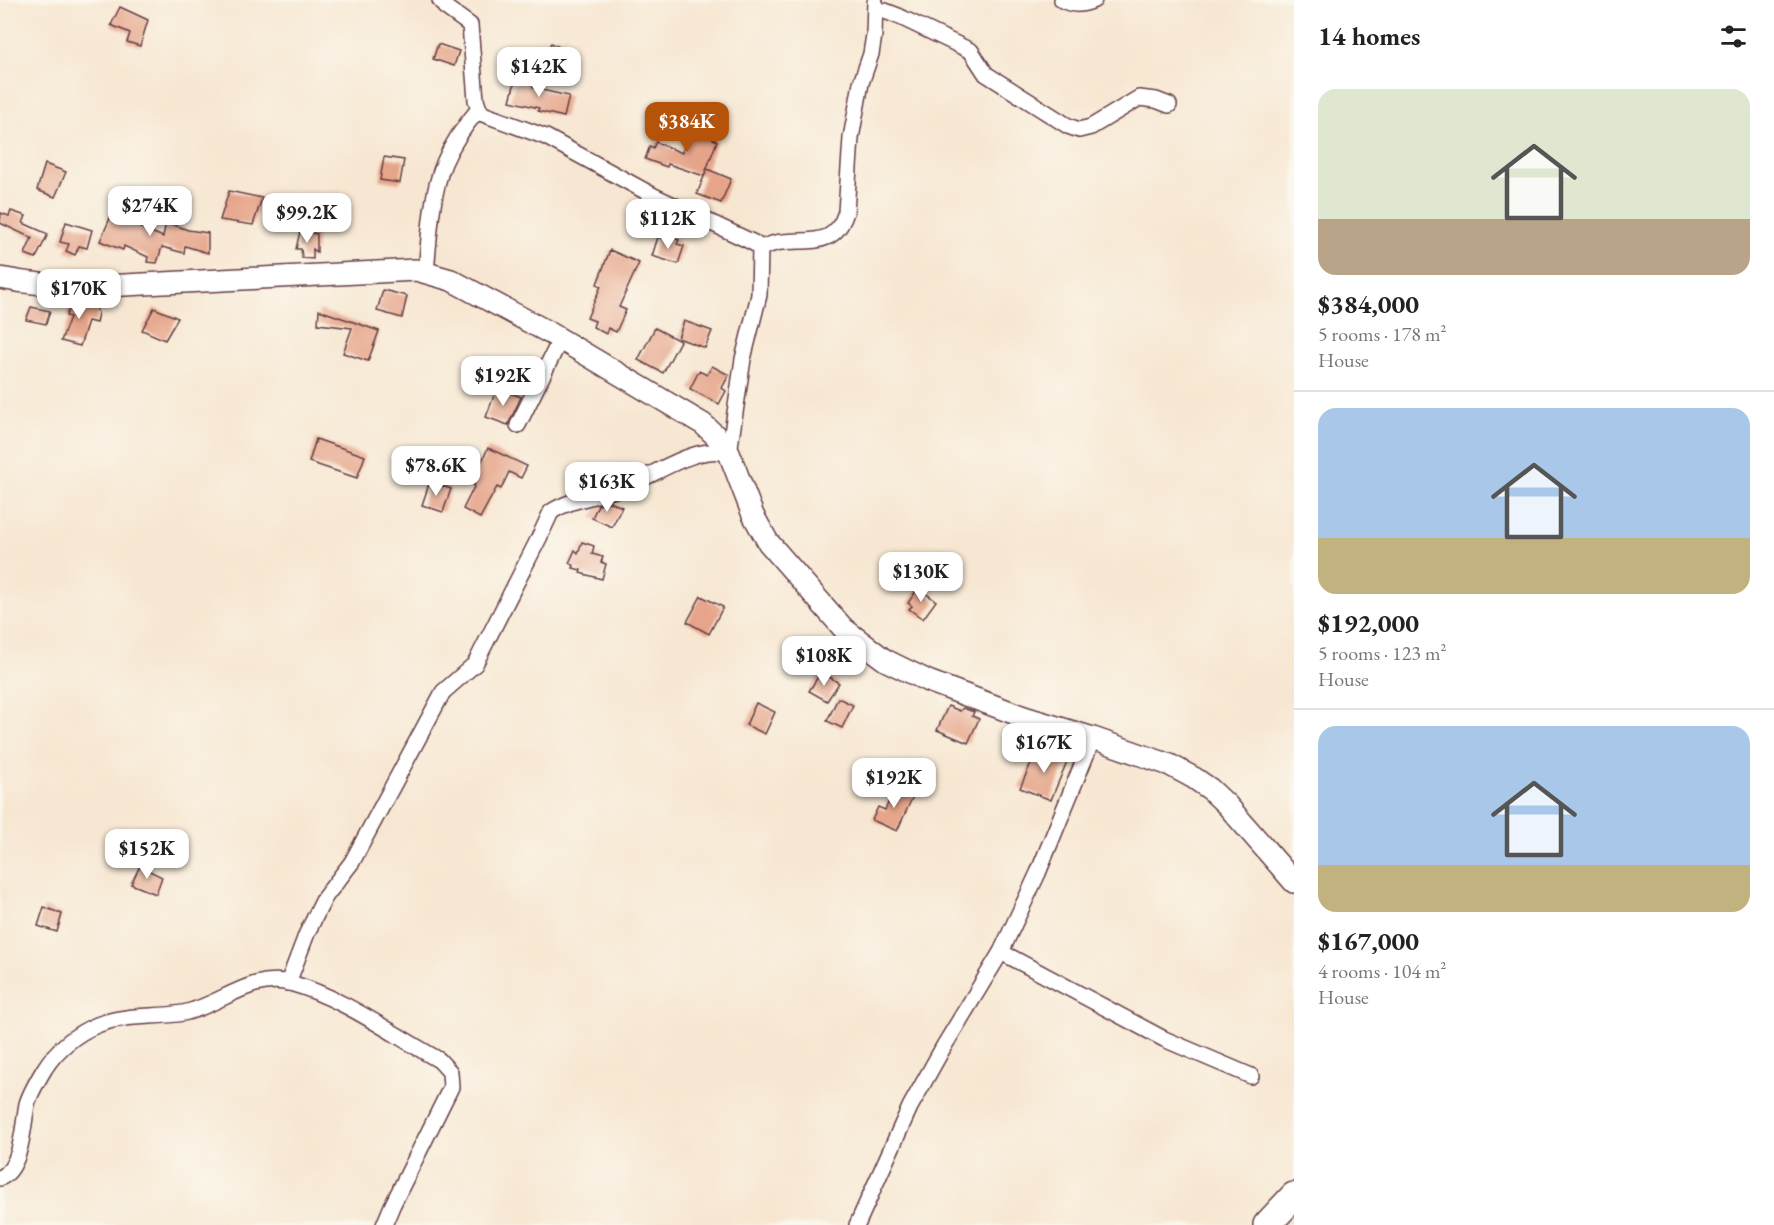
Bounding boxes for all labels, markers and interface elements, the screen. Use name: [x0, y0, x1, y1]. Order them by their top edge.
text: 14 homes: [1318, 19, 1420, 53]
icon: filters: [1717, 20, 1750, 53]
pin: $142K: [497, 47, 581, 98]
text: $142K: [511, 53, 567, 79]
pin: $384K: [645, 102, 729, 153]
text: $384K: [659, 108, 715, 134]
icon: home: [1480, 128, 1588, 236]
pin: $274K: [108, 186, 192, 237]
text: $274K: [122, 192, 178, 218]
pin: $99.2K: [258, 193, 356, 244]
text: $99.2K: [276, 199, 338, 225]
pin: $112K: [626, 199, 710, 250]
text: $112K: [640, 205, 696, 231]
pin: $170K: [37, 269, 121, 320]
text: $170K: [51, 275, 107, 301]
text: $384,000: [1318, 287, 1419, 321]
text: 5 rooms · 178 m²: [1318, 321, 1446, 347]
text: House: [1318, 347, 1369, 373]
pin: $192K: [461, 356, 545, 407]
text: $192K: [475, 362, 531, 388]
pin: $78.6K: [387, 446, 485, 497]
icon: home: [1480, 447, 1588, 555]
text: $78.6K: [405, 452, 467, 478]
pin: $163K: [565, 462, 649, 513]
text: $163K: [579, 468, 635, 494]
pin: $130K: [879, 552, 963, 603]
text: $130K: [893, 558, 949, 584]
text: $192,000: [1318, 606, 1419, 640]
pin: $108K: [782, 636, 866, 687]
text: 5 rooms · 123 m²: [1318, 640, 1446, 666]
text: $108K: [796, 642, 852, 668]
text: House: [1318, 666, 1369, 692]
pin: $167K: [1002, 723, 1086, 774]
text: $167K: [1016, 729, 1072, 755]
pin: $192K: [852, 758, 936, 809]
text: $192K: [866, 764, 922, 790]
icon: home: [1480, 765, 1588, 873]
pin: $152K: [105, 829, 189, 880]
text: $152K: [119, 835, 175, 861]
text: $167,000: [1318, 924, 1419, 958]
text: 4 rooms · 104 m²: [1318, 958, 1446, 984]
text: House: [1318, 984, 1369, 1010]

